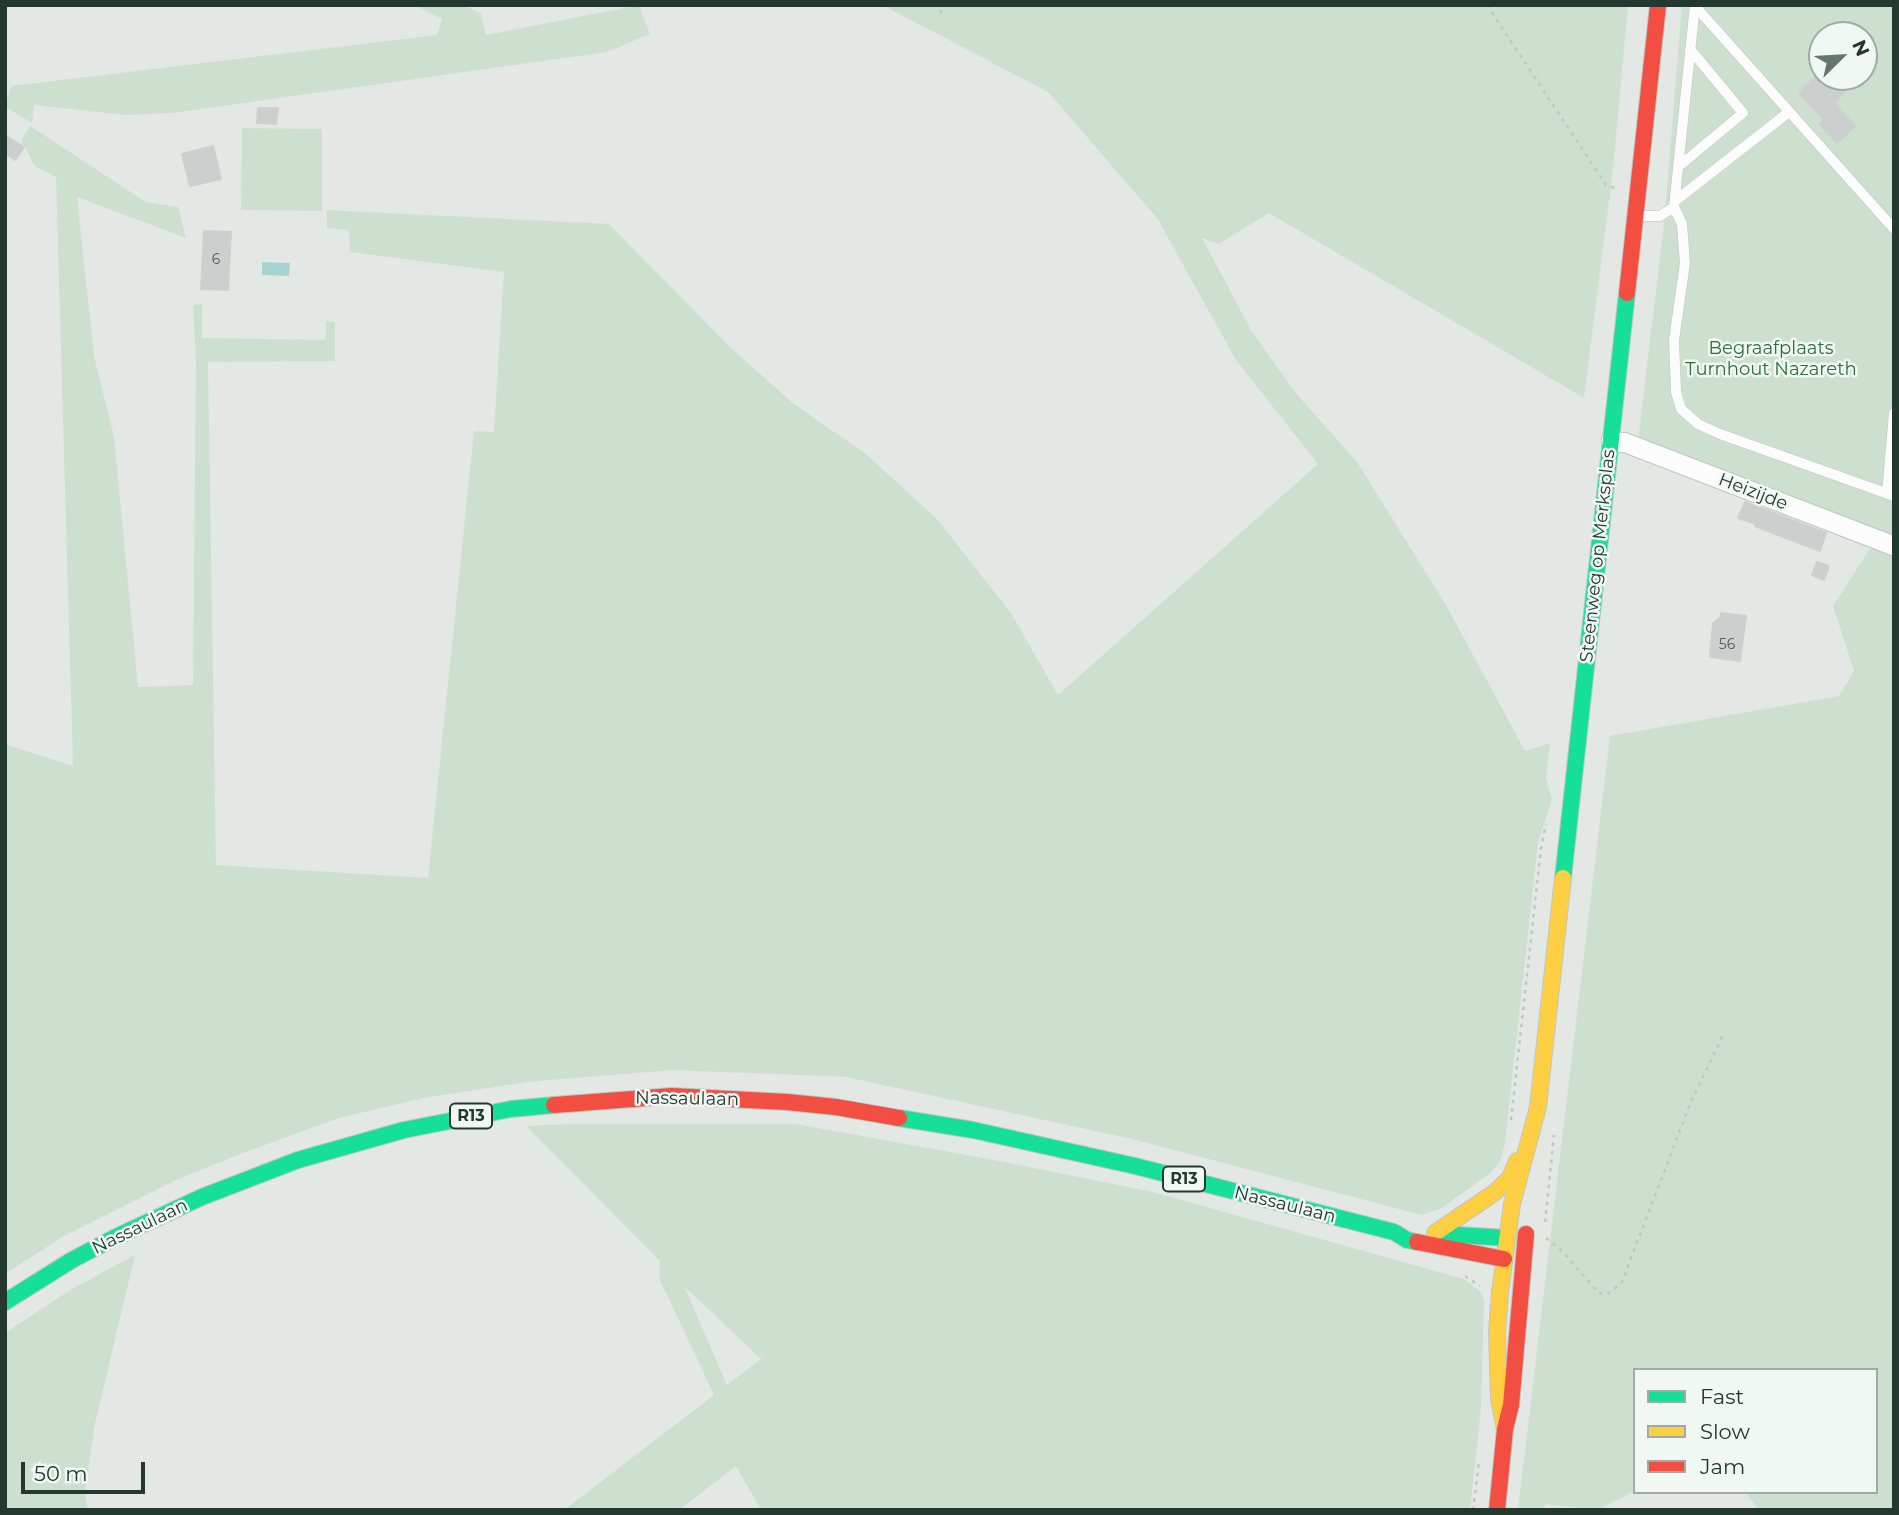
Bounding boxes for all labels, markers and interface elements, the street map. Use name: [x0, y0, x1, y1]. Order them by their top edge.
north arrow: [1808, 21, 1878, 91]
text: N: [1847, 36, 1874, 60]
house number: 6: [212, 252, 220, 268]
park label: Begraafplaats Turnhout Nazareth: [1685, 338, 1857, 380]
street label: Steenweg op Merksplas: [1576, 448, 1620, 664]
street label: Heizijde: [1715, 469, 1791, 515]
house number: 56: [1719, 637, 1735, 653]
street label: Nassaulaan: [635, 1087, 739, 1111]
road number: R13: [450, 1104, 492, 1128]
road number: R13: [1163, 1166, 1205, 1191]
street label: Nassaulaan: [1232, 1182, 1338, 1228]
street label: Nassaulaan: [89, 1195, 191, 1259]
legend: [1633, 1368, 1878, 1494]
text: Fast: [1700, 1384, 1744, 1409]
text: Slow: [1700, 1419, 1750, 1444]
scale bar: [24, 1448, 149, 1492]
text: Jam: [1700, 1454, 1745, 1479]
text: 50 m: [34, 1461, 88, 1486]

